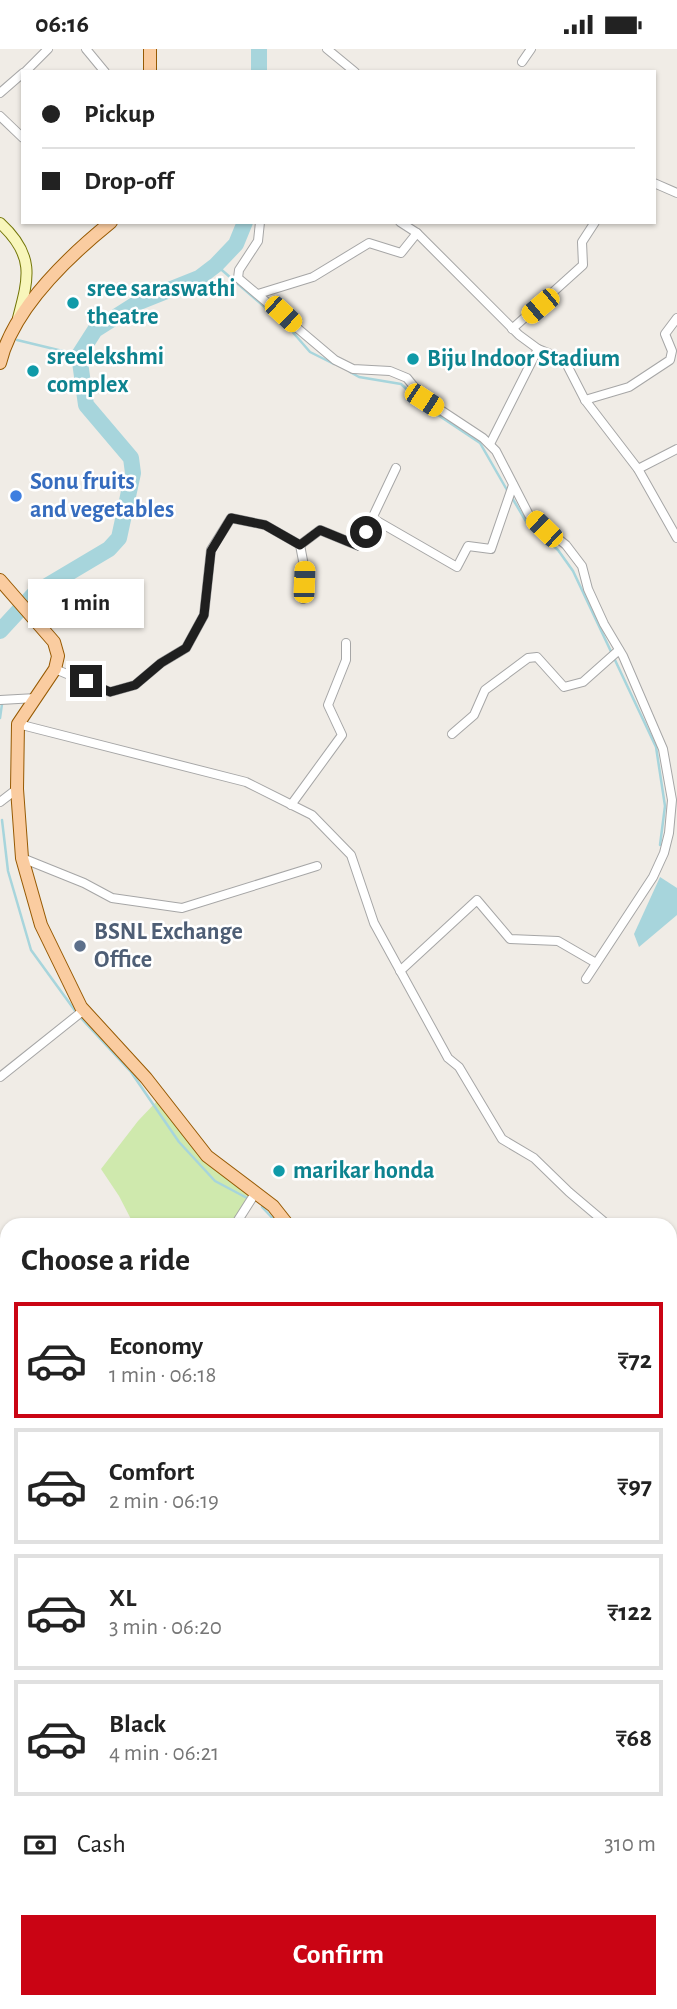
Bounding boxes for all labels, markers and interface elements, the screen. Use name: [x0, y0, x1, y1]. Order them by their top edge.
text: 06:16: [35, 11, 89, 37]
text: Pickup: [84, 101, 155, 127]
text: Drop-off: [84, 168, 173, 194]
place label: sree saraswathi theatre: [87, 277, 236, 329]
car: [518, 284, 563, 328]
car: [261, 292, 306, 336]
marker: sree saraswathi theatre: [65, 295, 81, 311]
place label: sreelekshmi complex: [47, 345, 164, 397]
place label: Biju Indoor Stadium: [427, 347, 620, 371]
marker: Biju Indoor Stadium: [405, 351, 421, 367]
marker: sreelekshmi complex: [25, 363, 41, 379]
car: [401, 380, 448, 420]
place label: Sonu fruits and vegetables: [30, 470, 174, 522]
marker: Sonu fruits and vegetables: [8, 488, 24, 504]
car: [522, 507, 567, 551]
route start: [350, 516, 382, 548]
car: [293, 561, 316, 603]
callout: 1 min: [28, 579, 144, 629]
text: 1 min: [62, 592, 110, 615]
route end: [70, 665, 102, 697]
place label: BSNL Exchange Office: [94, 920, 243, 972]
marker: BSNL Exchange Office: [72, 938, 88, 954]
place label: marikar honda: [293, 1159, 435, 1183]
marker: marikar honda: [271, 1163, 287, 1179]
text: Choose a ride: [21, 1244, 190, 1276]
icon: car: [25, 1329, 88, 1392]
text: Economy: [109, 1333, 203, 1359]
text: ₹72: [618, 1347, 652, 1373]
text: 1 min · 06:18: [109, 1364, 216, 1387]
icon: car: [25, 1455, 88, 1518]
text: Comfort: [109, 1459, 194, 1485]
text: ₹97: [617, 1473, 652, 1499]
text: 2 min · 06:19: [109, 1490, 219, 1513]
icon: car: [25, 1581, 88, 1644]
text: XL: [109, 1585, 136, 1611]
text: ₹122: [607, 1599, 652, 1625]
text: 3 min · 06:20: [109, 1616, 222, 1639]
icon: car: [25, 1707, 88, 1770]
text: Black: [109, 1711, 166, 1737]
text: ₹68: [616, 1725, 652, 1751]
text: 4 min · 06:21: [109, 1742, 219, 1765]
icon: cash: [21, 1826, 59, 1864]
text: Cash: [77, 1831, 126, 1857]
text: 310 m: [604, 1833, 656, 1856]
button: Confirm: [21, 1915, 656, 1995]

